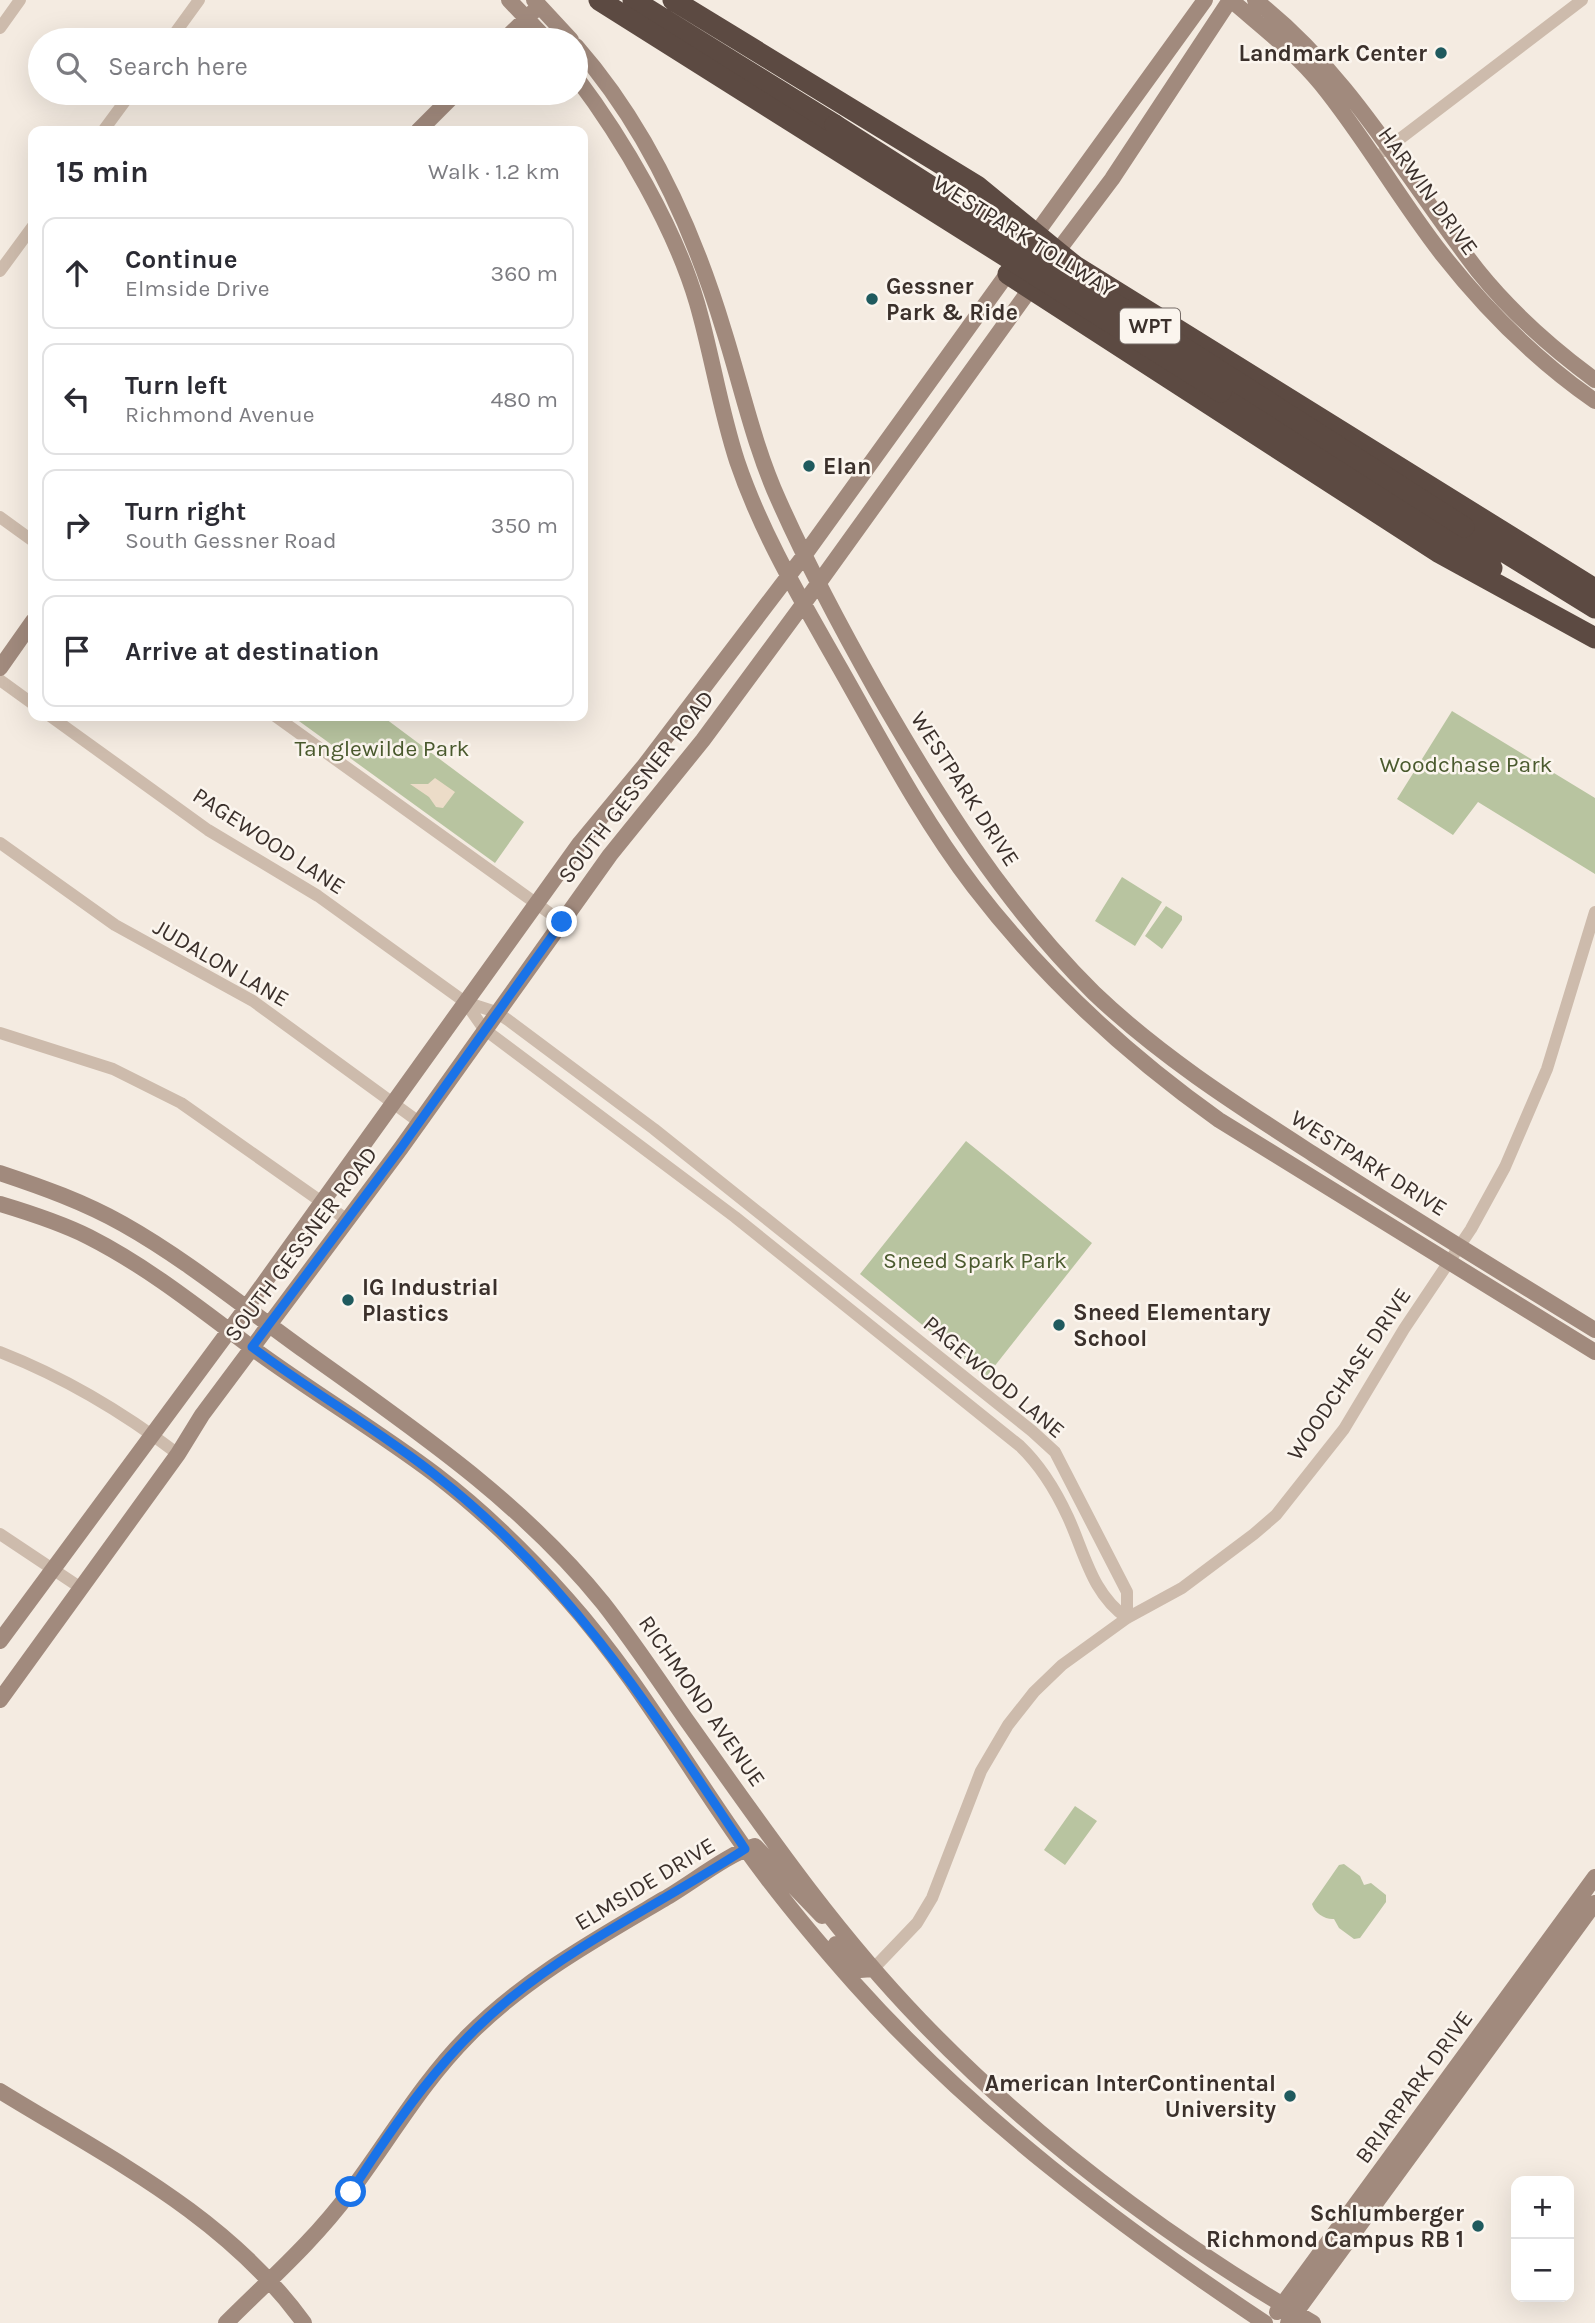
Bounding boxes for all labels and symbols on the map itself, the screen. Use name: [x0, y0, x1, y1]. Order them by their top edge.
place label: Landmark Center: [1239, 40, 1427, 67]
marker: Landmark Center: [1433, 45, 1449, 61]
street label: HARWIN DRIVE: [1372, 121, 1484, 261]
street label: WESTPARK TOLLWAY: [928, 169, 1120, 303]
place label: Gessner Park & Ride: [886, 273, 1018, 326]
marker: Gessner Park & Ride: [864, 291, 880, 307]
road number: WPT: [1120, 308, 1180, 344]
place label: Elan: [823, 453, 871, 480]
marker: Elan: [801, 458, 817, 474]
street label: SOUTH GESSNER ROAD: [552, 685, 720, 889]
street label: WESTPARK DRIVE: [905, 707, 1025, 871]
park label: Tanglewilde Park: [295, 735, 469, 762]
park label: Woodchase Park: [1379, 751, 1553, 778]
street label: PAGEWOOD LANE: [188, 782, 350, 900]
route end: [546, 906, 577, 937]
street label: JUDALON LANE: [148, 913, 294, 1013]
street label: WESTPARK DRIVE: [1286, 1104, 1452, 1222]
street label: SOUTH GESSNER ROAD: [219, 1141, 383, 1347]
park label: Sneed Spark Park: [883, 1247, 1067, 1274]
place label: IG Industrial Plastics: [362, 1274, 499, 1327]
street label: WOODCHASE DRIVE: [1281, 1283, 1417, 1465]
marker: IG Industrial Plastics: [340, 1292, 356, 1308]
place label: Sneed Elementary School: [1073, 1299, 1271, 1352]
street label: PAGEWOOD LANE: [918, 1310, 1070, 1444]
marker: Sneed Elementary School: [1051, 1317, 1067, 1333]
street label: RICHMOND AVENUE: [633, 1610, 771, 1792]
street label: ELMSIDE DRIVE: [570, 1832, 720, 1936]
street label: BRIARPARK DRIVE: [1350, 2005, 1478, 2169]
place label: American InterContinental University: [985, 2070, 1276, 2123]
marker: American InterContinental University: [1282, 2088, 1298, 2104]
route start: [335, 2176, 366, 2207]
place label: Schlumberger Richmond Campus RB 1: [1206, 2200, 1464, 2253]
marker: Schlumberger Richmond Campus RB 1: [1470, 2218, 1486, 2234]

